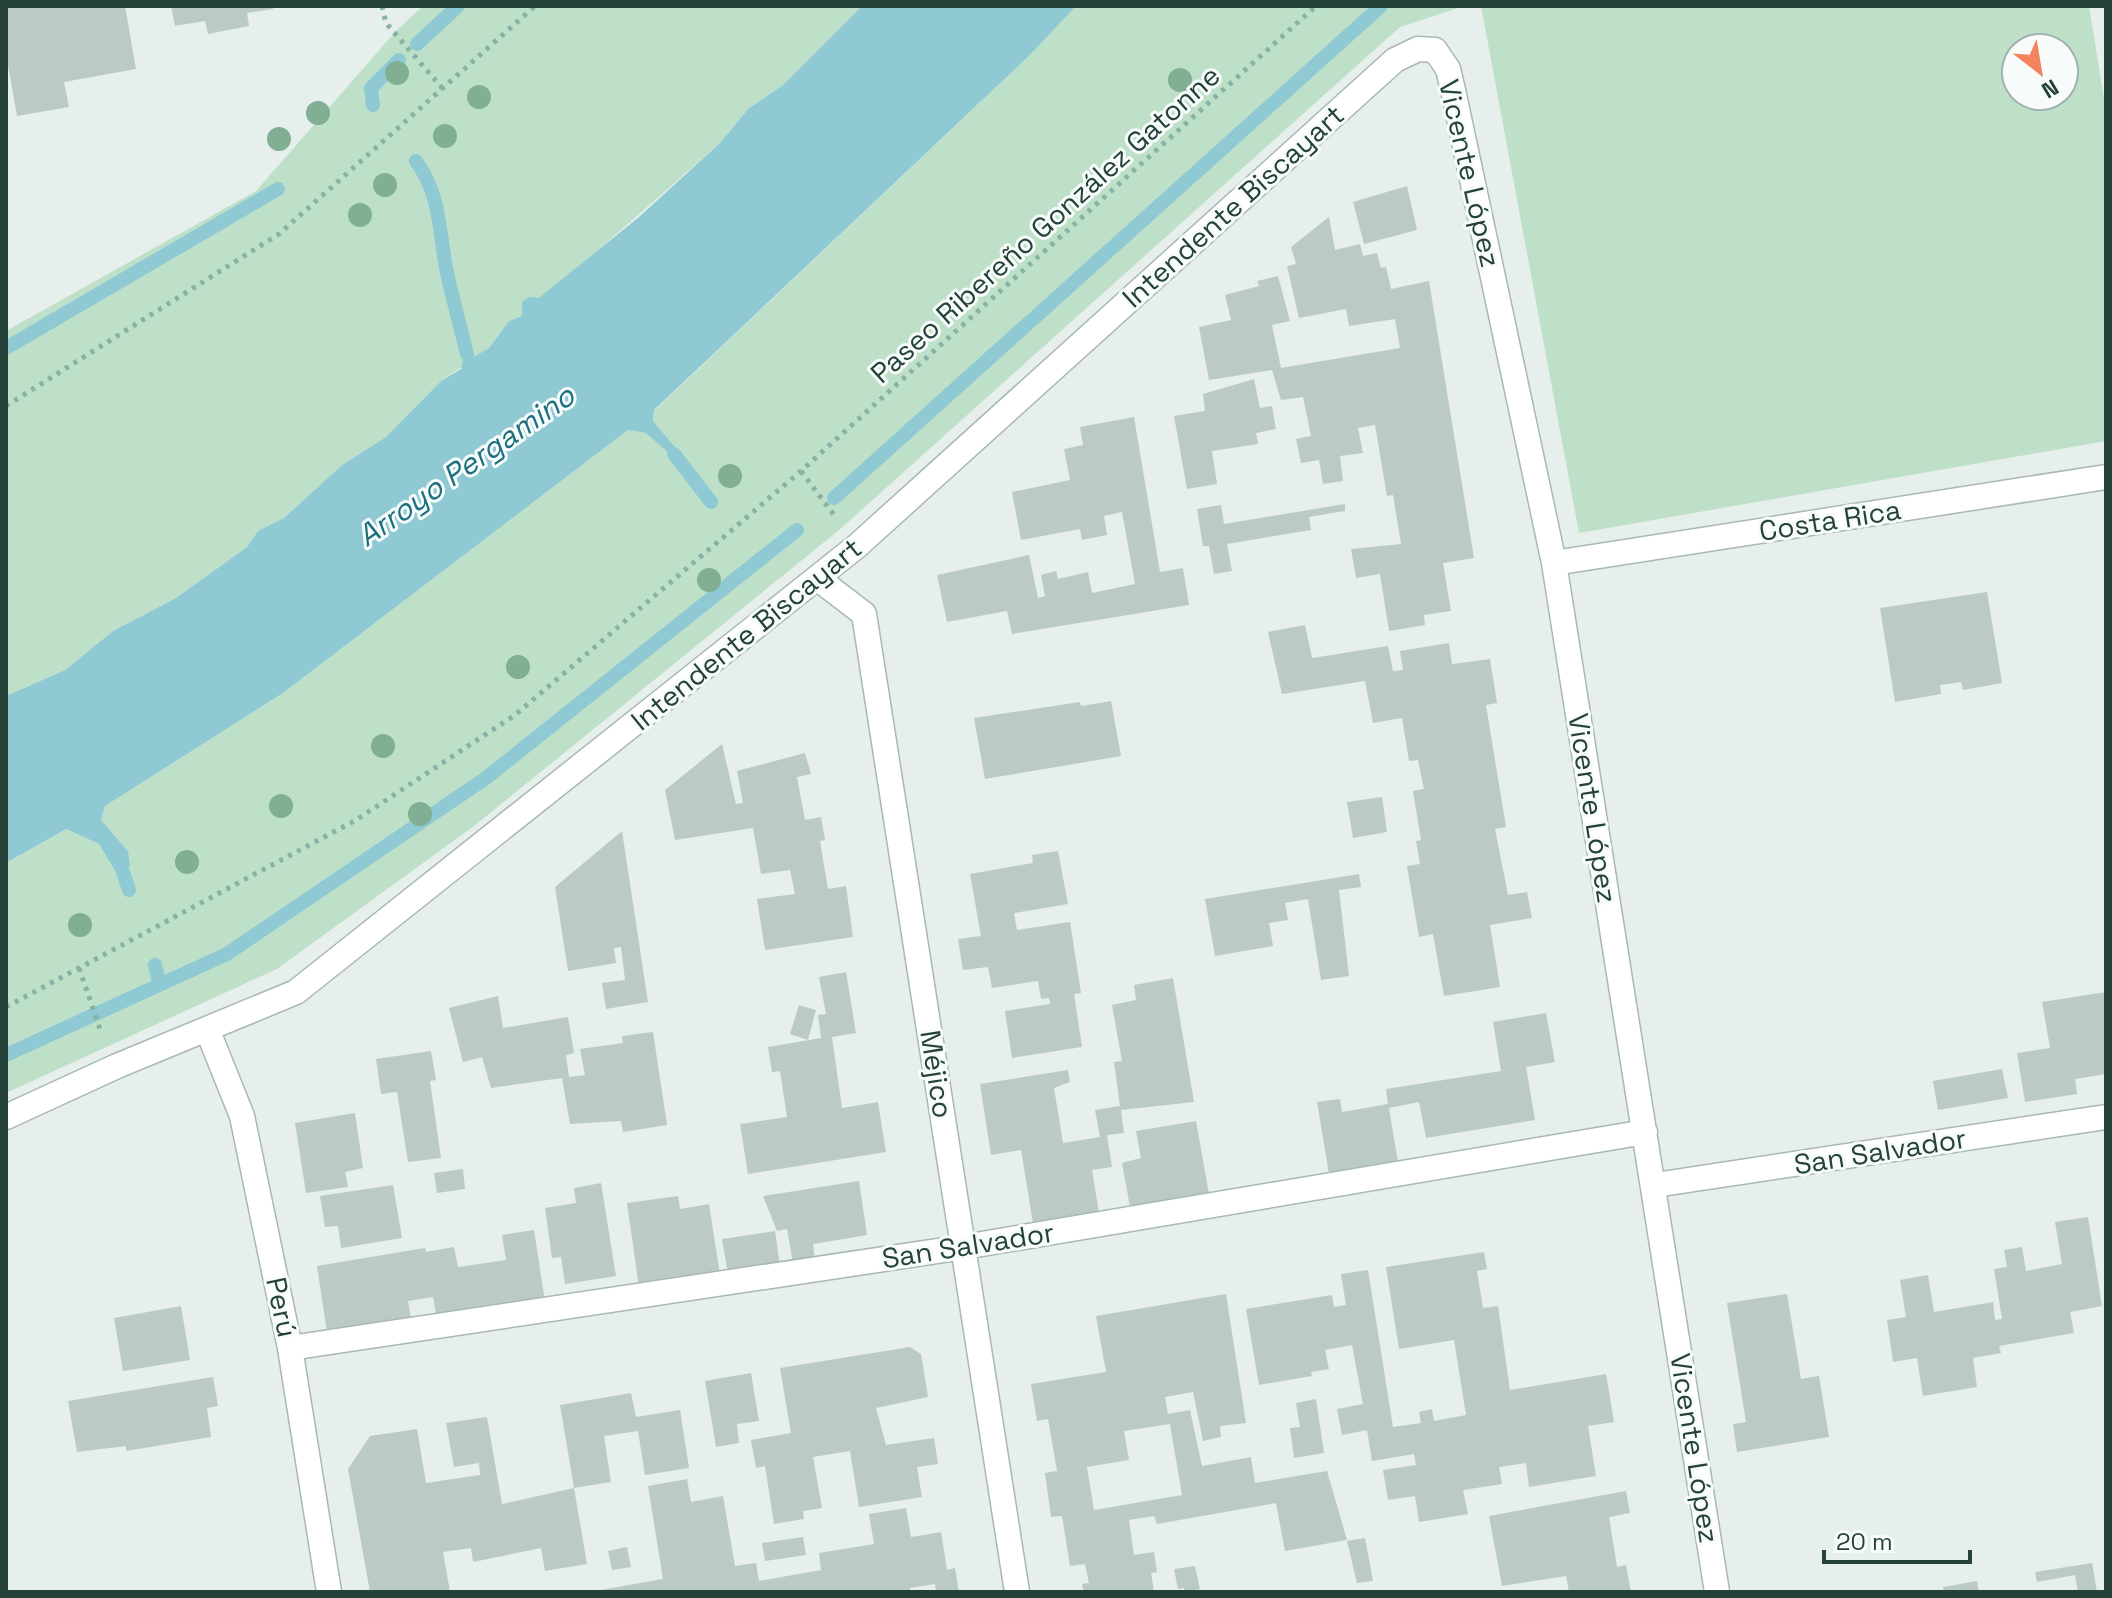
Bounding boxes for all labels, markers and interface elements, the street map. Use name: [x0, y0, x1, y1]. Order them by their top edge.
north arrow: [2000, 32, 2080, 112]
street label: Paseo Ribereño González Gatonne: [863, 57, 1227, 391]
text: N: [2037, 73, 2064, 105]
street label: Vicente López: [1431, 76, 1509, 270]
street label: Intendente Biscayart: [1114, 97, 1352, 315]
water label: Arroyo Pergamino: [349, 375, 583, 555]
street label: Costa Rica: [1756, 491, 1904, 549]
street label: Intendente Biscayart: [623, 530, 869, 738]
street label: Vicente López: [1560, 711, 1626, 905]
street label: Méjico: [912, 1027, 962, 1121]
street label: San Salvador: [1791, 1120, 1969, 1182]
street label: San Salvador: [879, 1214, 1057, 1276]
street label: Perú: [258, 1274, 306, 1340]
street label: Vicente López: [1662, 1351, 1728, 1545]
scale bar: [1824, 1514, 1970, 1564]
text: 20 m: [1836, 1526, 1893, 1557]

